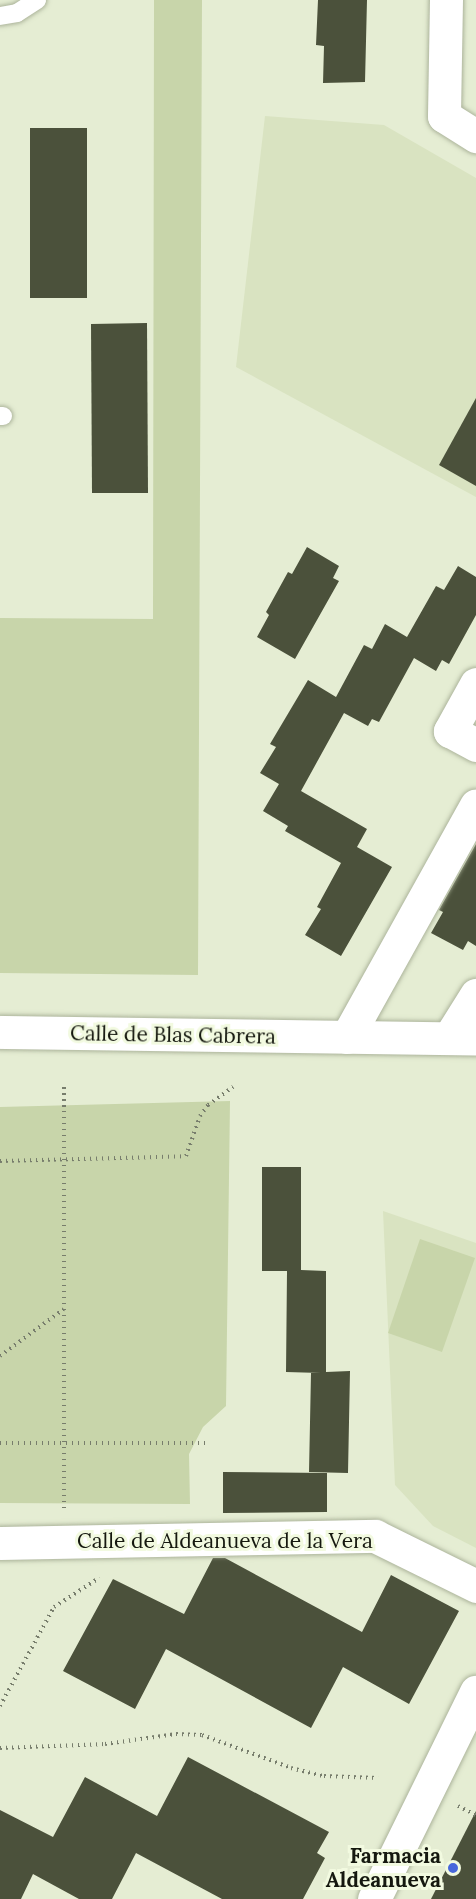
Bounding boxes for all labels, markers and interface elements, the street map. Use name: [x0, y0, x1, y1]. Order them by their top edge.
street label: Calle de Blas Cabrera: [70, 1021, 276, 1049]
street label: Calle de Aldeanueva de la Vera: [77, 1528, 373, 1554]
place label: Farmacia Aldeanueva: [326, 1843, 441, 1893]
marker: Farmacia Aldeanueva: [446, 1861, 460, 1875]

